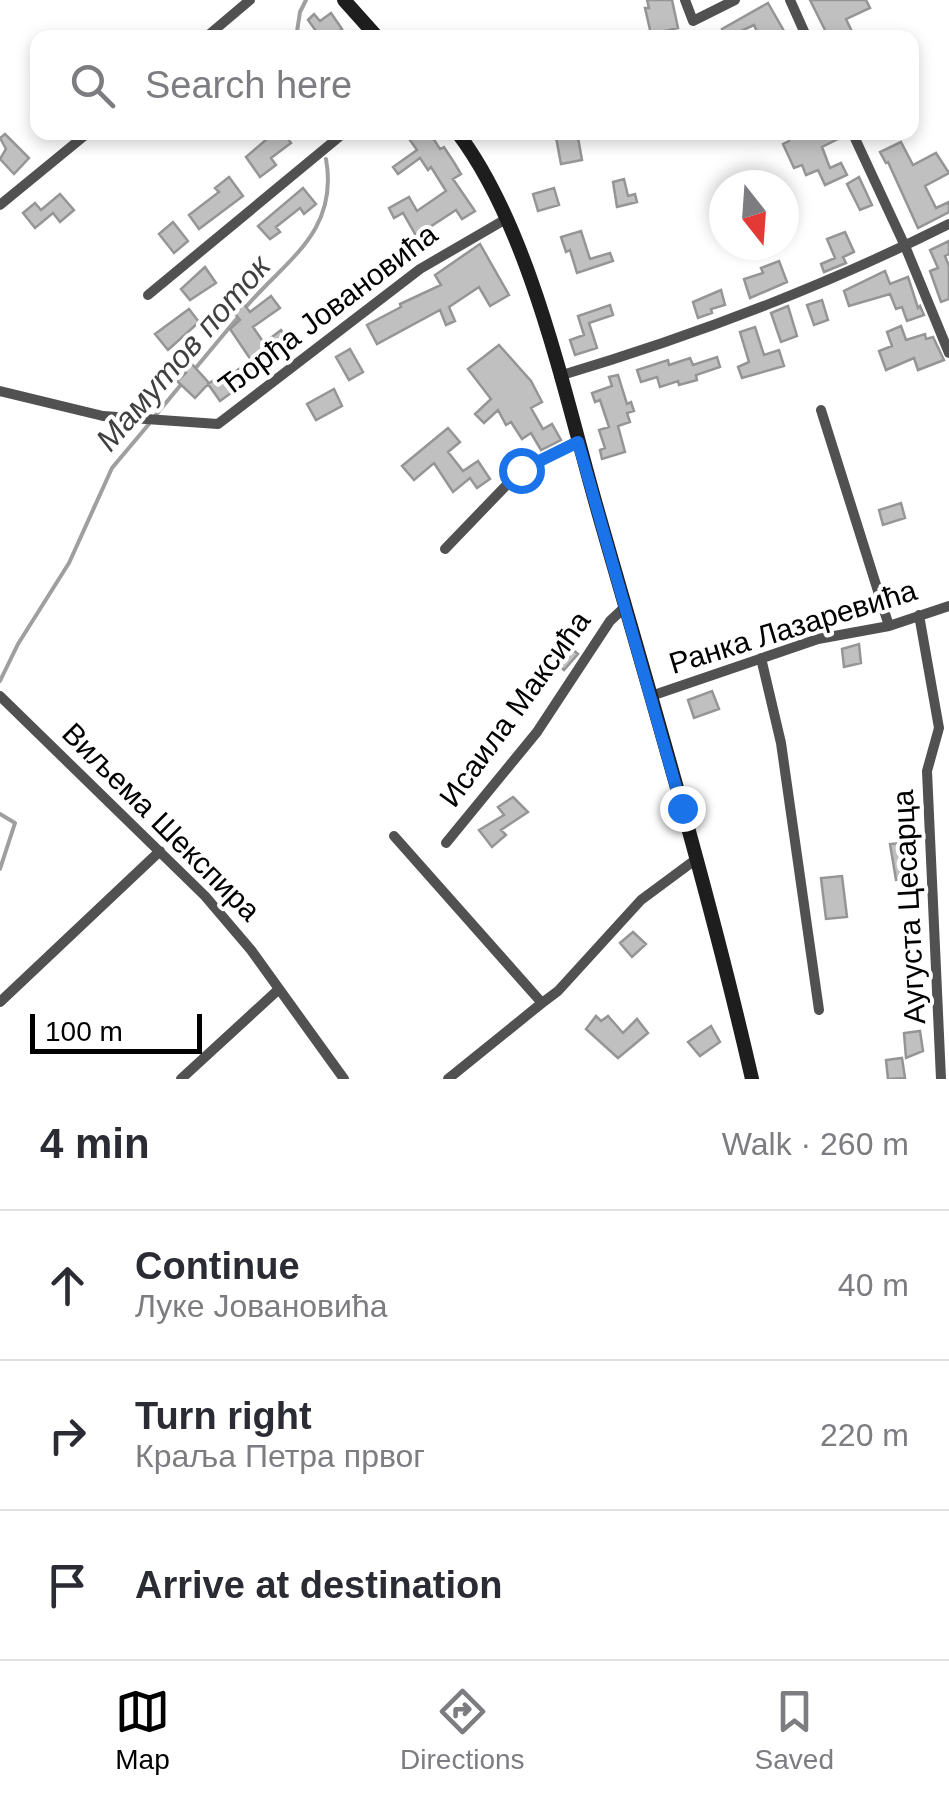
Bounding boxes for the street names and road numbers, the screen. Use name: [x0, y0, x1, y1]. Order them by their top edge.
street label: Ђорђа Јовановића: [212, 217, 443, 402]
street label: Ранка Лазаревића: [665, 573, 921, 680]
street label: Исаила Максића: [433, 604, 597, 813]
street label: Виљема Шекспира: [56, 716, 267, 927]
street label: Аугуста Цесарца: [886, 789, 931, 1025]

